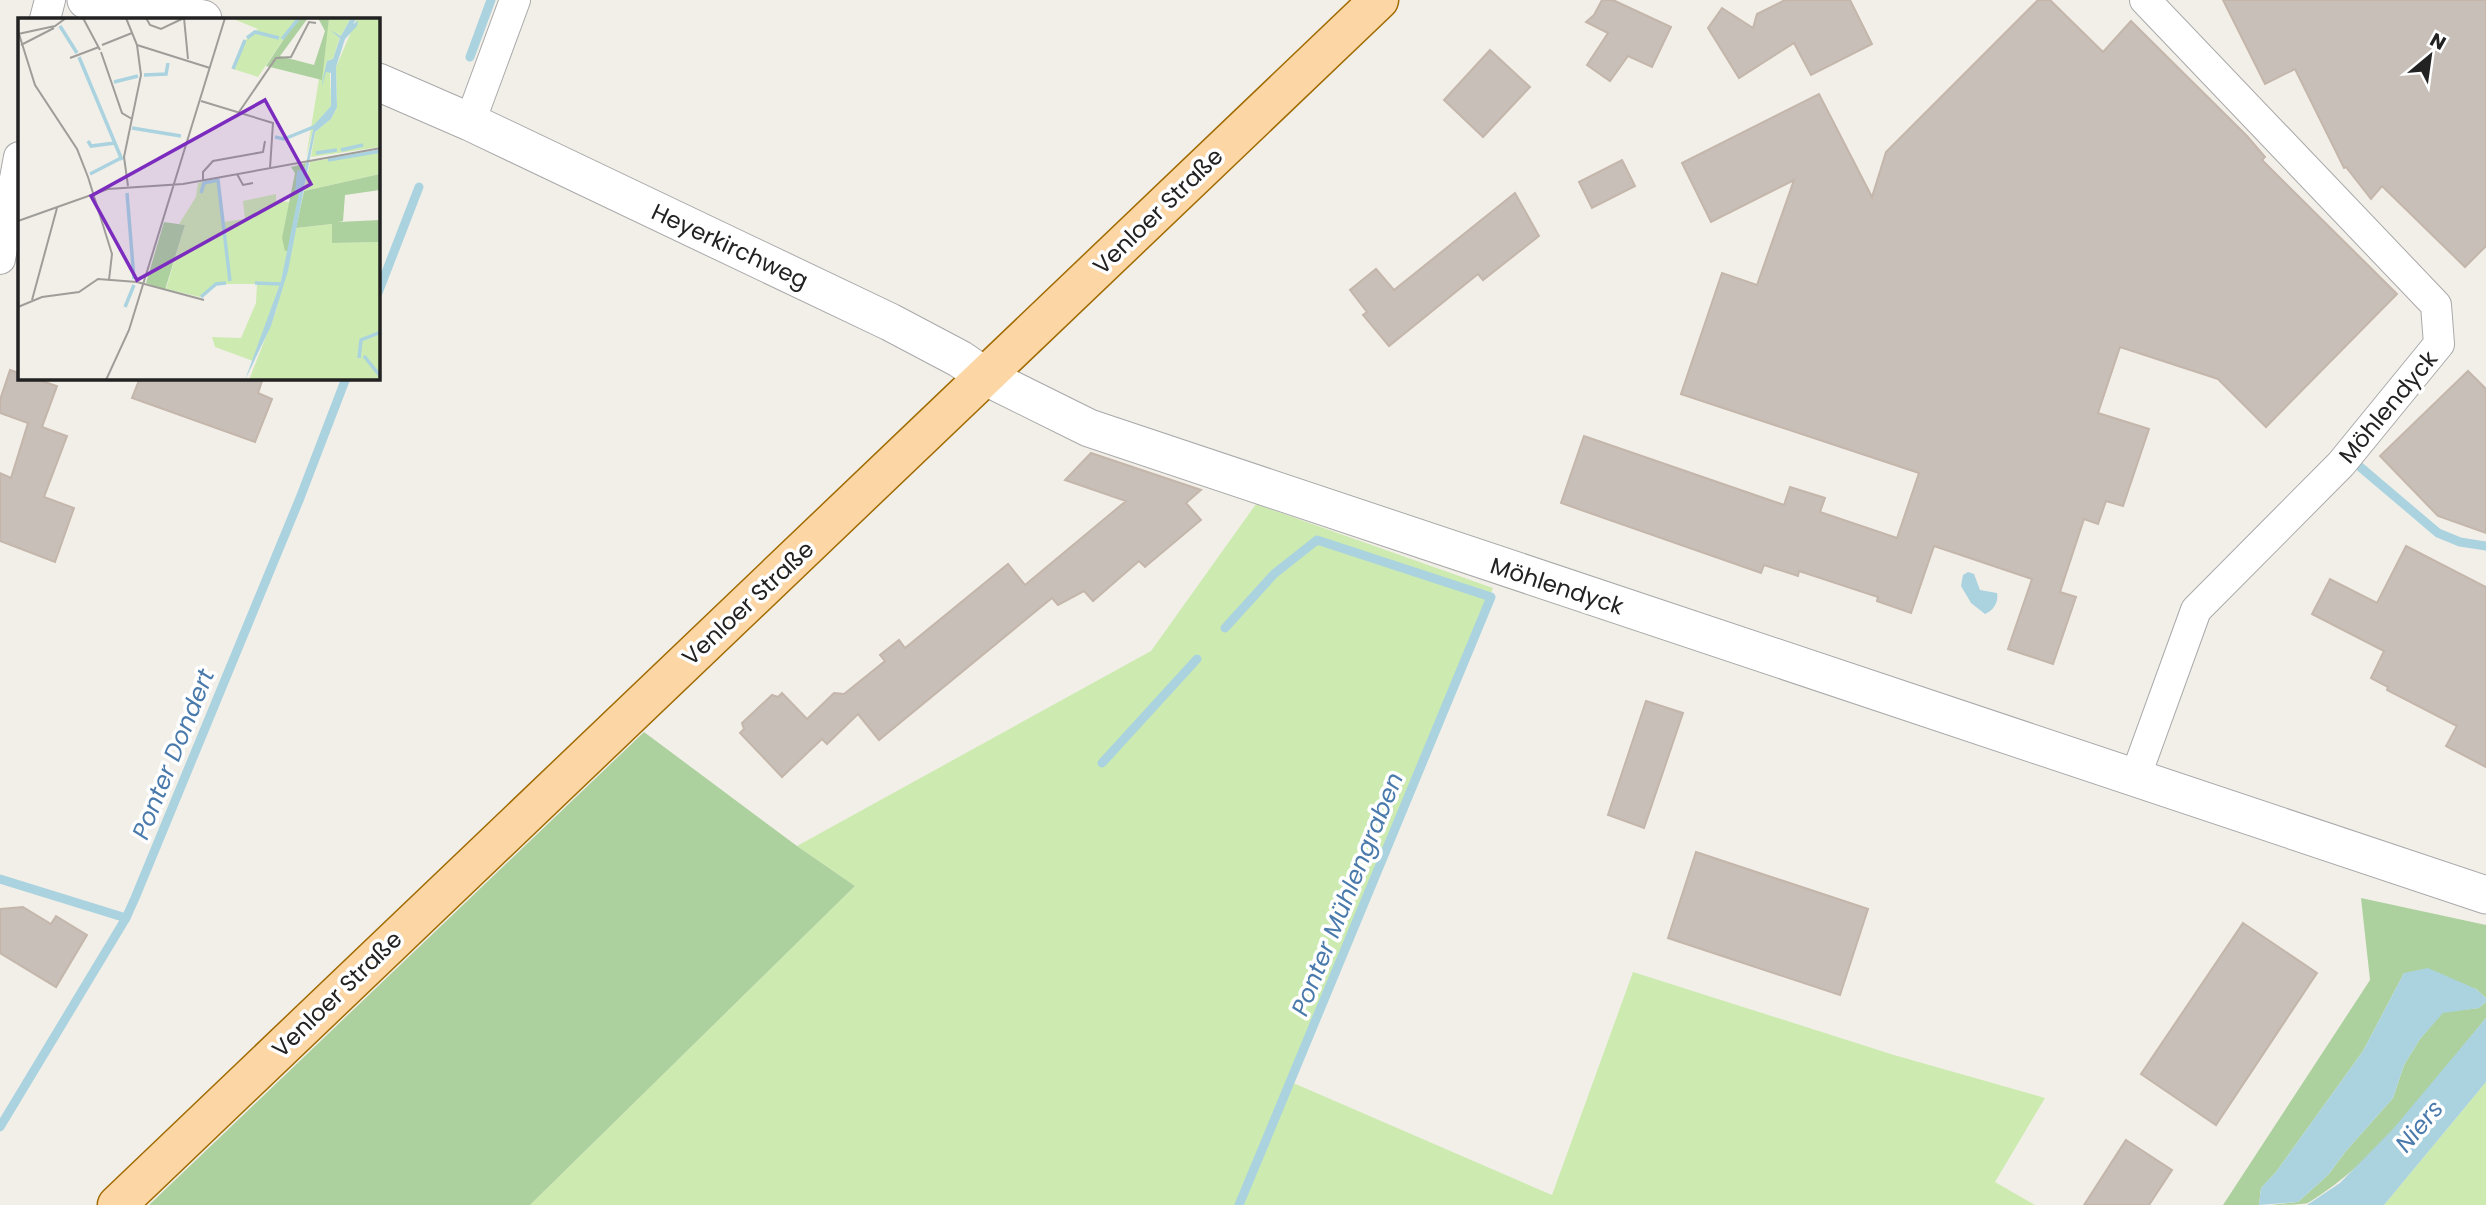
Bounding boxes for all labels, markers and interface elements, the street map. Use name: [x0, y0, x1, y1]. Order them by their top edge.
inset map: [18, 18, 380, 380]
north arrow: [2395, 21, 2465, 91]
text: N: [2425, 26, 2451, 57]
street label: Venloer Straße: [1086, 141, 1230, 281]
street label: Heyerkirchweg: [646, 196, 814, 296]
street label: Möhlendyck: [2331, 344, 2445, 470]
street label: Venloer Straße: [675, 533, 821, 673]
street label: Möhlendyck: [1486, 549, 1628, 623]
water label: Ponter Dondert: [124, 663, 223, 844]
water label: Ponter Mühlengraben: [1283, 767, 1411, 1021]
street label: Venloer Straße: [265, 924, 409, 1064]
water label: Niers: [2387, 1093, 2451, 1159]

